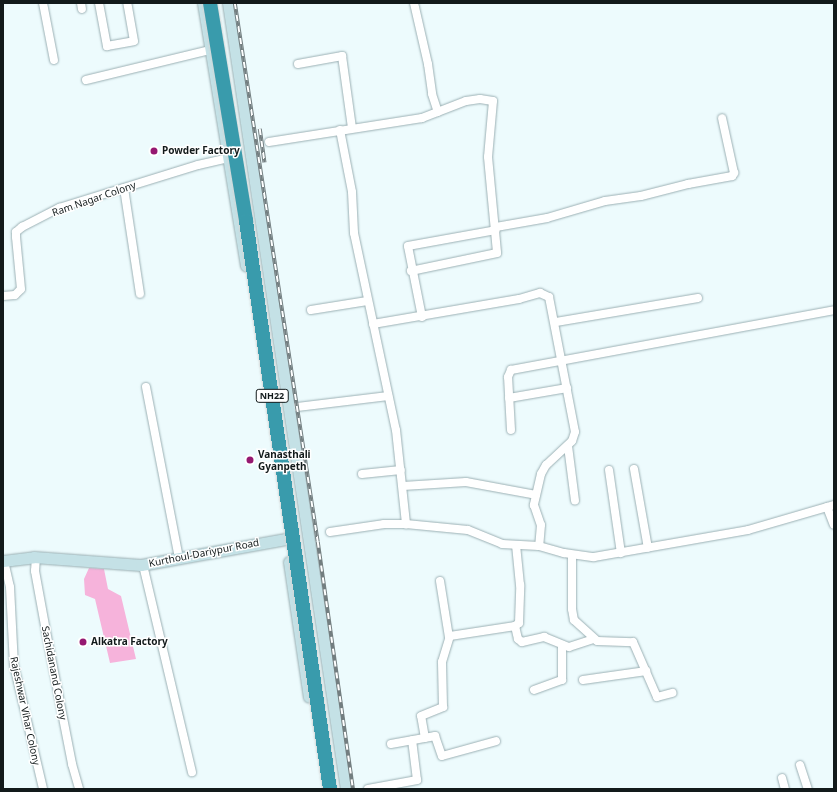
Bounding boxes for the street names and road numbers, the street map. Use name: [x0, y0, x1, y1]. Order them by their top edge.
street label: Ram Nagar Colony: [51, 179, 137, 219]
road number: NH22: [255, 389, 289, 403]
street label: Kurthoul-Dariypur Road: [148, 536, 260, 570]
street label: Sachidanand Colony: [39, 625, 69, 721]
street label: Rajeshwar Vihar Colony: [8, 656, 42, 766]

